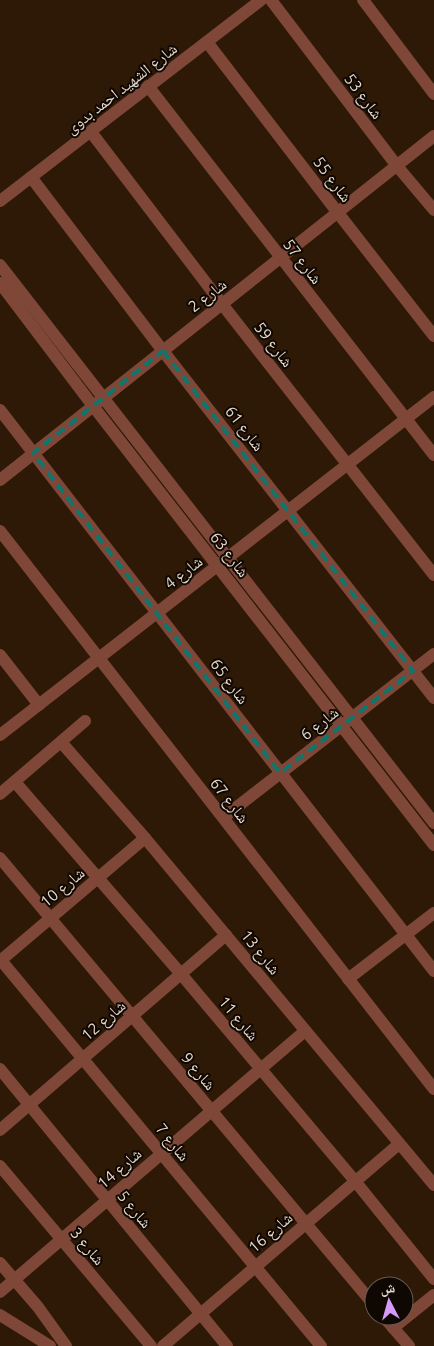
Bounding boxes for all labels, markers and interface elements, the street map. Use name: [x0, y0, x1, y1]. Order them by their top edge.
street label: شارع الشهيد احمد بدوى: [62, 39, 181, 139]
street label: شارع 53: [340, 70, 387, 123]
street label: شارع 55: [309, 153, 356, 206]
street label: شارع 57: [278, 235, 326, 288]
street label: شارع 2: [184, 275, 231, 317]
street label: شارع 59: [249, 318, 297, 371]
street label: شارع 61: [220, 402, 268, 455]
street label: شارع 63: [205, 528, 253, 581]
street label: شارع 4: [160, 552, 207, 594]
street label: شارع 65: [206, 655, 253, 708]
street label: شارع 6: [296, 703, 343, 745]
street label: شارع 67: [205, 774, 253, 827]
street label: شارع 10: [36, 863, 89, 912]
street label: شارع 13: [236, 926, 284, 979]
street label: شارع 11: [214, 992, 263, 1045]
street label: شارع 12: [77, 996, 130, 1045]
street label: شارع 9: [177, 1049, 220, 1095]
street label: شارع 7: [151, 1120, 194, 1166]
street label: شارع 14: [93, 1144, 146, 1193]
street label: شارع 5: [113, 1187, 156, 1233]
street label: شارع 16: [244, 1208, 297, 1257]
street label: شارع 3: [66, 1224, 109, 1270]
north arrow: [364, 1276, 414, 1326]
text: ش: [379, 1279, 396, 1298]

